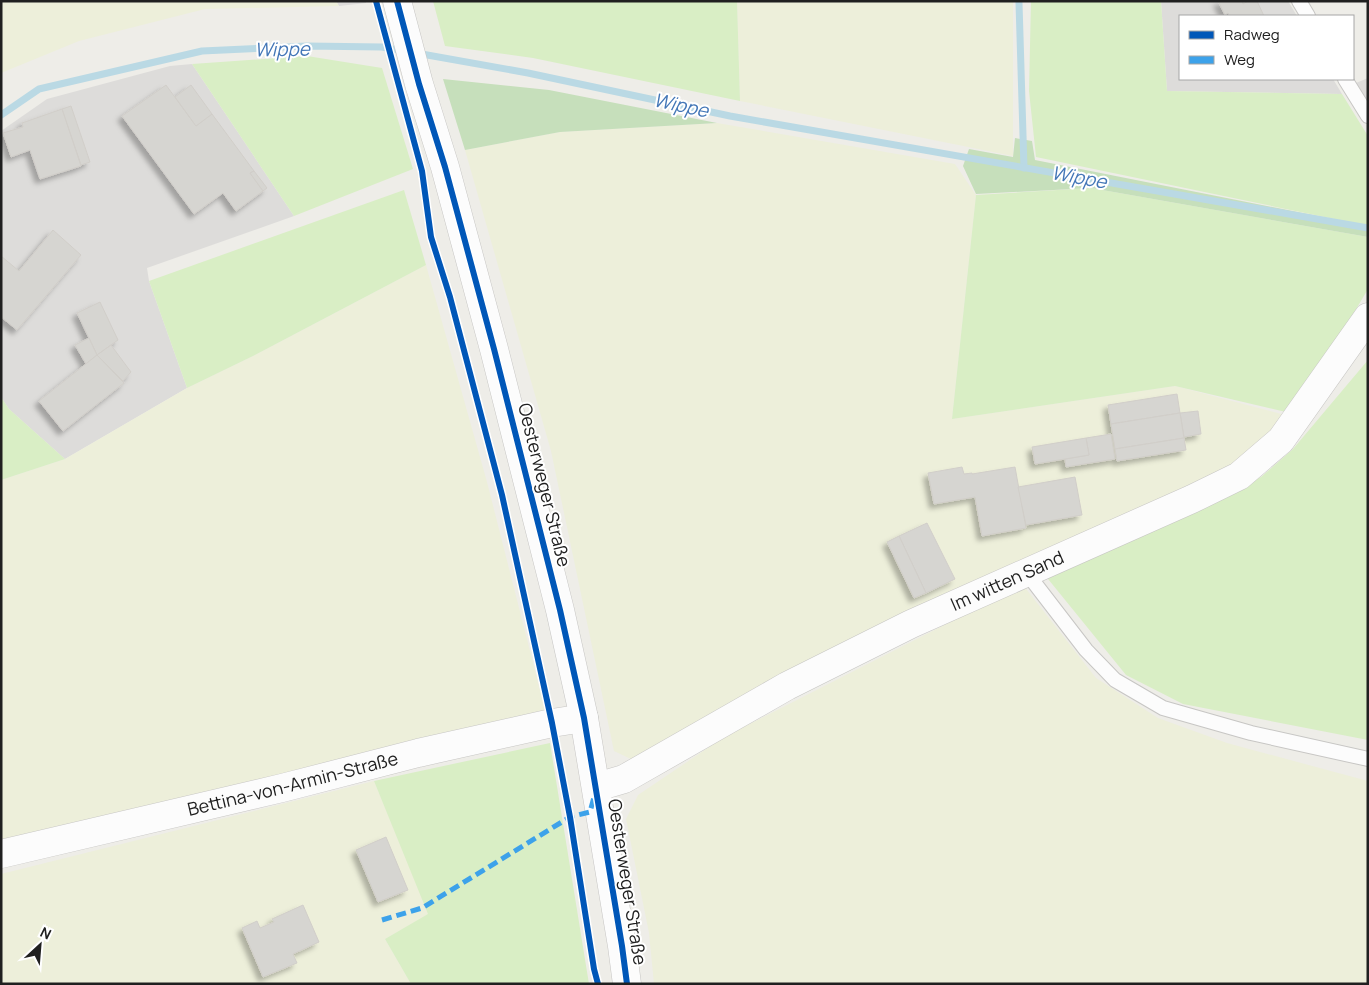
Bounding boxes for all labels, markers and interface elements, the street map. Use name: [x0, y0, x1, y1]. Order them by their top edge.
legend: [1179, 15, 1354, 80]
text: Radweg: [1224, 24, 1280, 45]
water label: Wippe: [254, 35, 312, 62]
text: Weg: [1224, 49, 1255, 70]
water label: Wippe: [651, 87, 713, 124]
water label: Wippe: [1049, 159, 1110, 195]
street label: Oesterweger Straße: [513, 400, 577, 569]
street label: Im witten Sand: [947, 545, 1067, 616]
street label: Bettina-von-Armin-Straße: [185, 746, 400, 821]
street label: Oesterweger Straße: [603, 797, 653, 967]
north arrow: [15, 920, 65, 970]
text: N: [37, 922, 55, 944]

